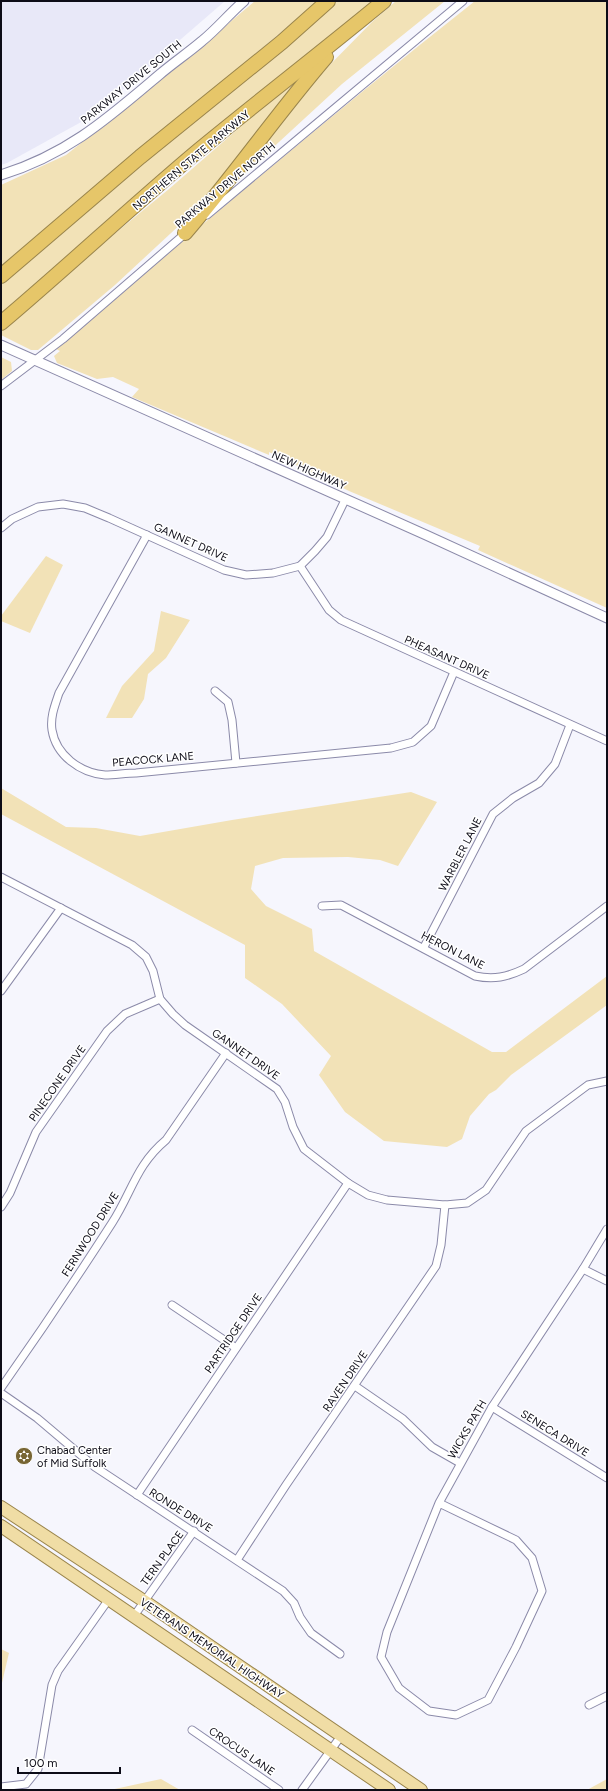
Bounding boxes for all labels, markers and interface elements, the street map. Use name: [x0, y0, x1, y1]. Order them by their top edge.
street label: PARKWAY DRIVE SOUTH: [78, 38, 184, 127]
street label: NORTHERN STATE PARKWAY: [130, 107, 253, 213]
street label: PARKWAY DRIVE NORTH: [173, 140, 278, 231]
street label: NEW HIGHWAY: [269, 448, 348, 493]
street label: GANNET DRIVE: [152, 520, 230, 565]
street label: PHEASANT DRIVE: [402, 633, 491, 682]
street label: PEACOCK LANE: [112, 749, 195, 770]
street label: WARBLER LANE: [436, 815, 485, 893]
street label: HERON LANE: [419, 929, 487, 972]
street label: GANNET DRIVE: [209, 1026, 282, 1083]
street label: PINECONE DRIVE: [26, 1043, 89, 1124]
street label: FERNWOOD DRIVE: [59, 1190, 122, 1279]
street label: PARTRIDGE DRIVE: [202, 1291, 265, 1376]
street label: RAVEN DRIVE: [320, 1348, 371, 1414]
street label: WICKS PATH: [445, 1398, 489, 1461]
street label: SENECA DRIVE: [518, 1407, 591, 1460]
place label: Chabad Center of Mid Suffolk: [37, 1444, 112, 1470]
synagogue icon: Chabad Center of Mid Suffolk: [14, 1446, 34, 1466]
street label: RONDE DRIVE: [147, 1486, 215, 1535]
street label: TERN PLACE: [138, 1528, 187, 1588]
street label: VETERANS MEMORIAL HIGHWAY: [137, 1595, 286, 1702]
street label: CROCUS LANE: [206, 1725, 277, 1778]
scale bar: [18, 1749, 120, 1775]
text: 100 m: [24, 1756, 58, 1770]

